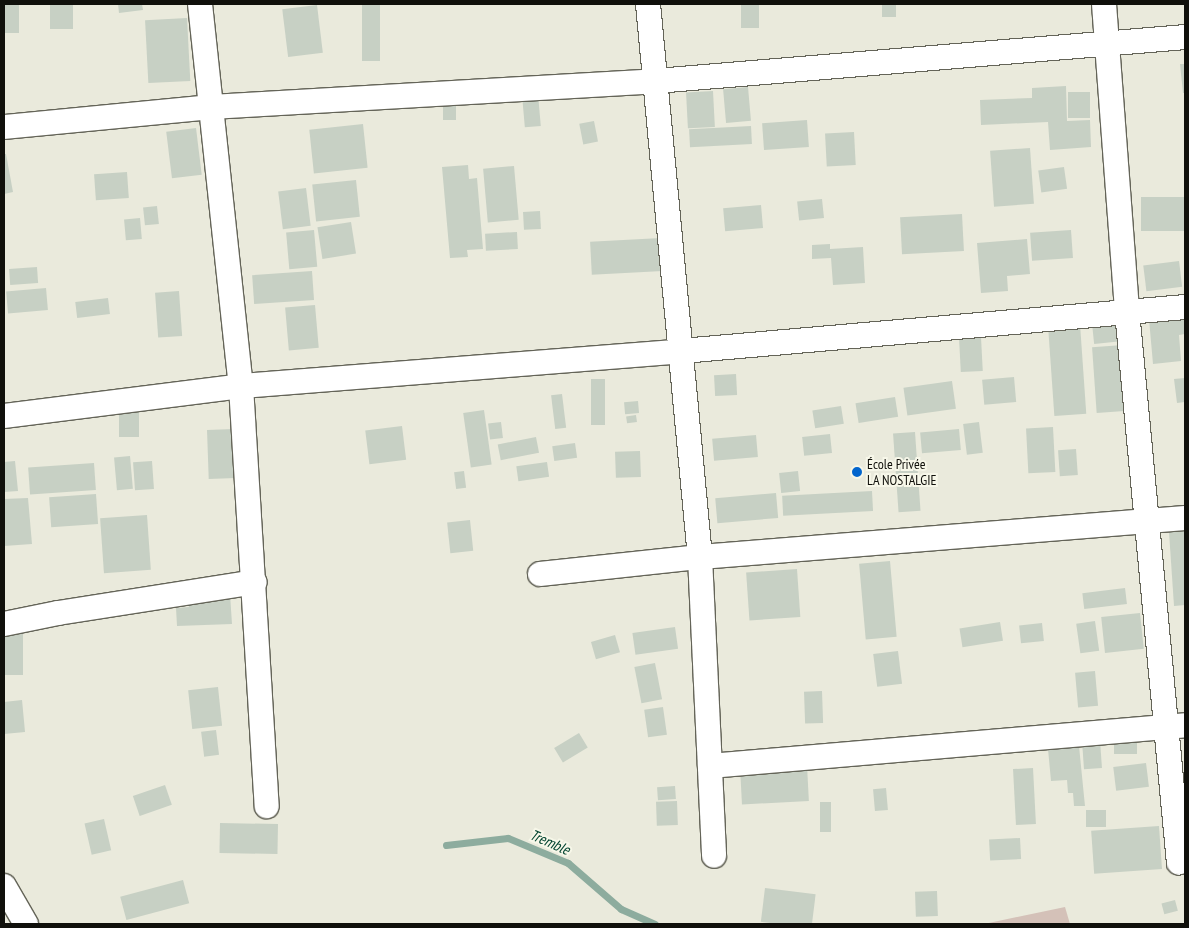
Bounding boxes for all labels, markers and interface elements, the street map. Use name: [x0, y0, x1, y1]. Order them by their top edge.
place label: École Privée LA NOSTALGIE: [867, 456, 937, 488]
marker: École Privée LA NOSTALGIE: [851, 466, 863, 478]
water label: Tremble: [527, 825, 573, 859]

